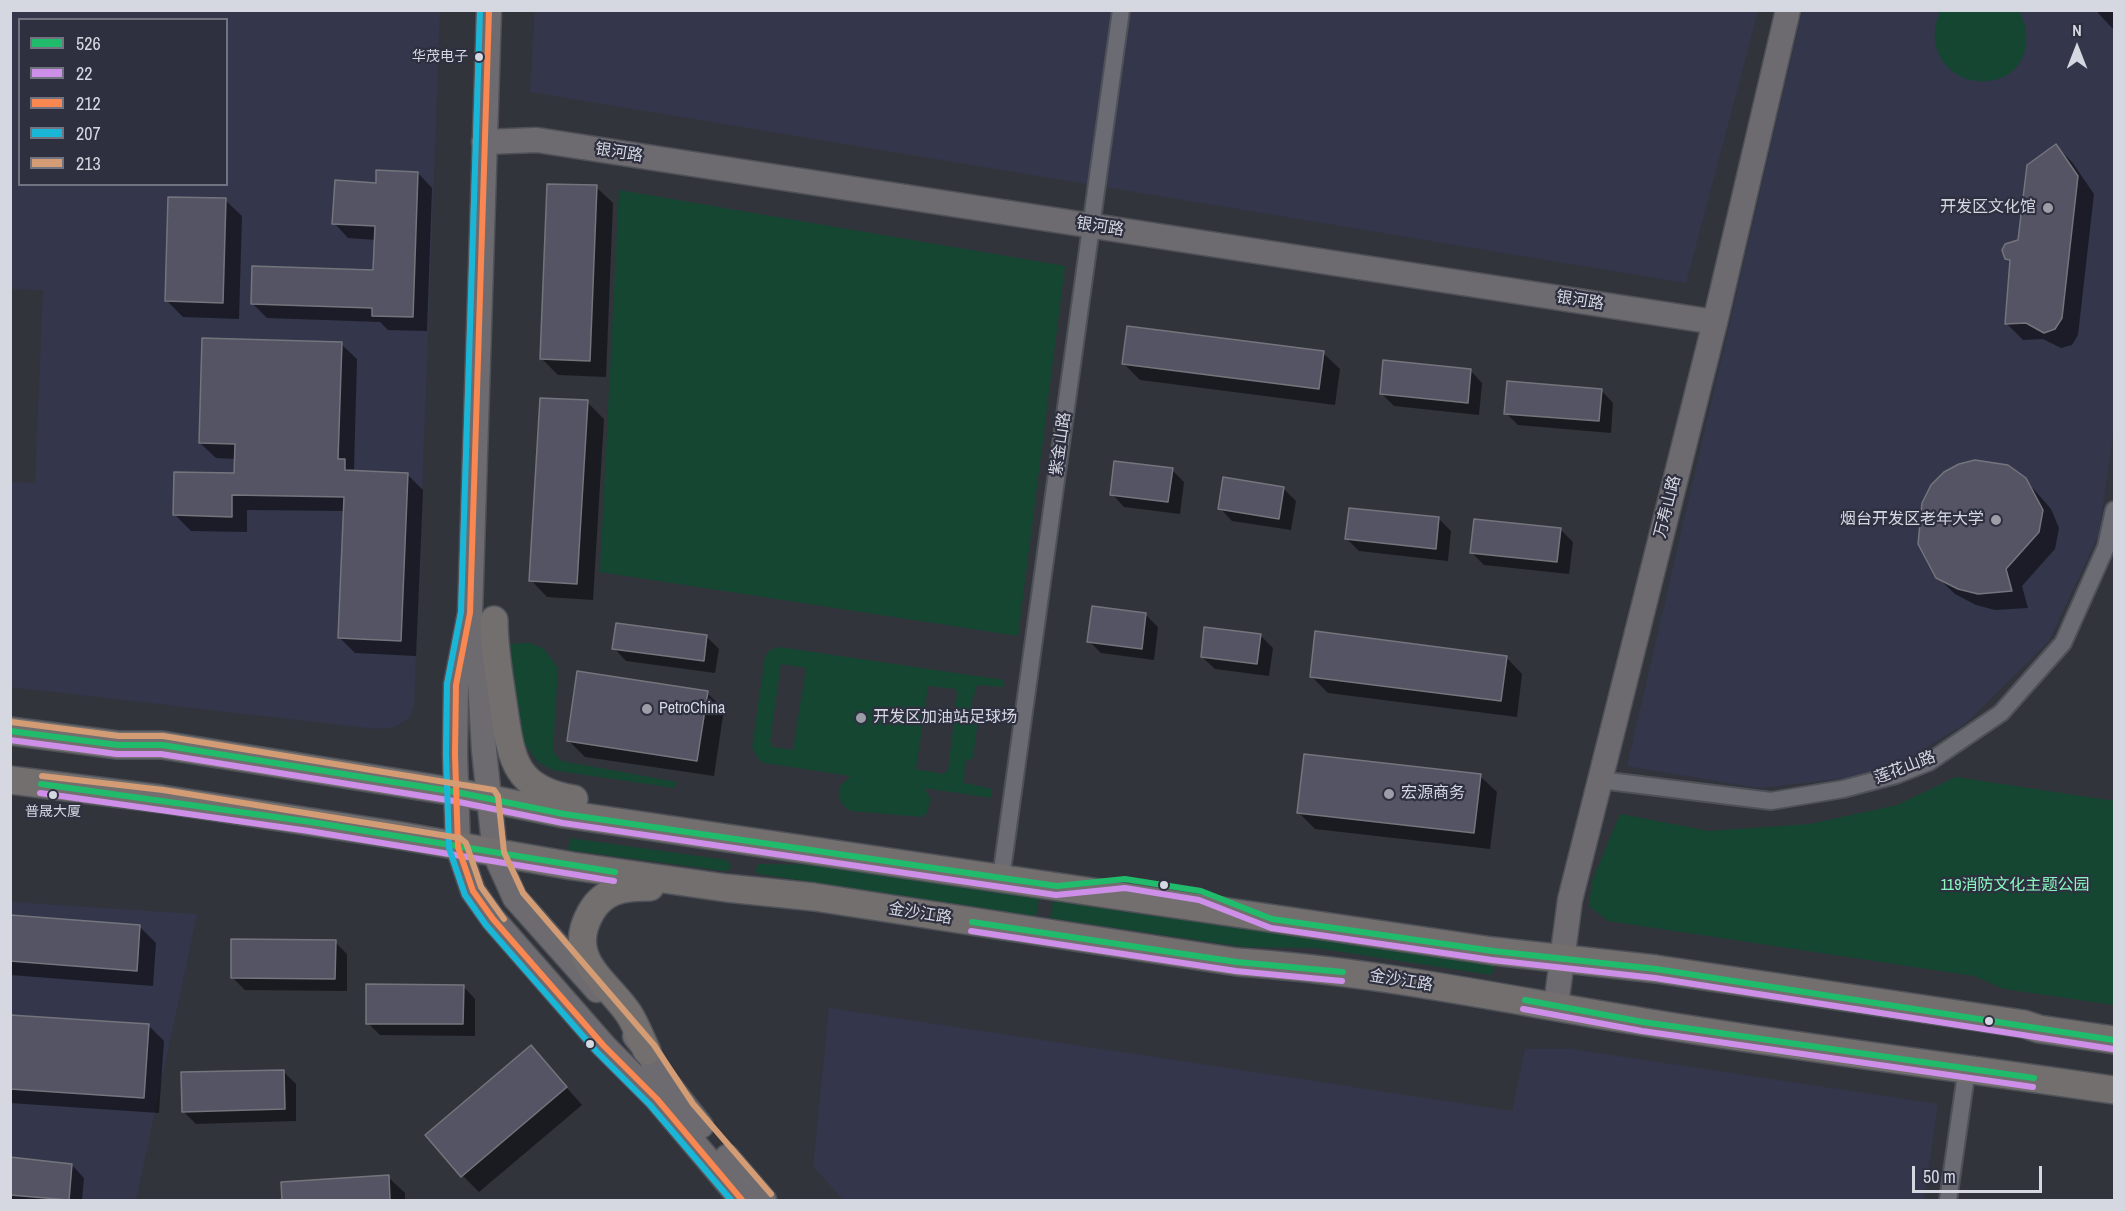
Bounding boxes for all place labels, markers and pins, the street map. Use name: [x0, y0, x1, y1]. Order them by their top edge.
place label: 华茂电子: [412, 49, 468, 65]
marker: 华茂电子: [473, 51, 485, 63]
place label: 开发区文化馆: [1940, 198, 2036, 218]
marker: 开发区文化馆: [2041, 201, 2055, 215]
place label: 烟台开发区老年大学: [1840, 510, 1984, 530]
marker: 烟台开发区老年大学: [1989, 513, 2003, 527]
place label: PetroChina: [659, 699, 725, 719]
marker: PetroChina: [640, 702, 654, 716]
place label: 开发区加油站足球场: [873, 708, 1017, 728]
marker: 开发区加油站足球场: [854, 711, 868, 725]
place label: 宏源商务: [1401, 784, 1465, 804]
marker: 宏源商务: [1382, 787, 1396, 801]
marker: 普晟大厦: [47, 789, 59, 801]
place label: 普晟大厦: [25, 804, 81, 820]
unlabelled marker: [1158, 879, 1170, 891]
unlabelled marker: [1983, 1015, 1995, 1027]
unlabelled marker: [584, 1038, 596, 1050]

